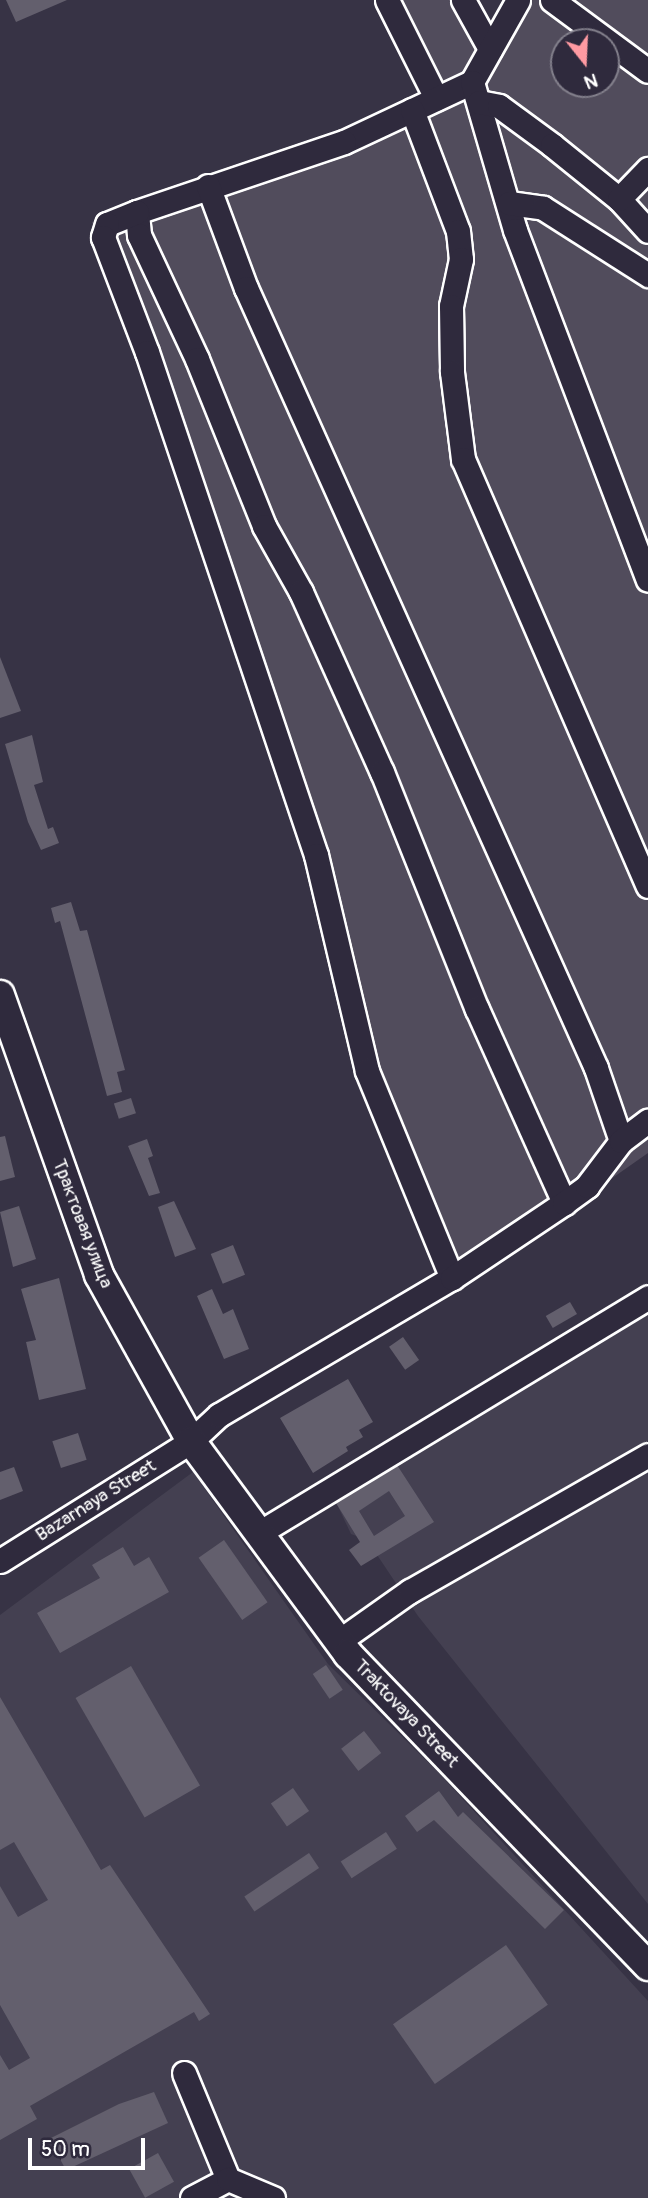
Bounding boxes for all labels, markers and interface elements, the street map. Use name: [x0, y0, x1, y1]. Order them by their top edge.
north arrow: [550, 28, 620, 98]
text: N: [581, 68, 601, 94]
street label: Трактовая улица: [47, 1156, 117, 1292]
street label: Bazarnaya Street: [32, 1455, 160, 1547]
street label: Traktovaya Street: [349, 1655, 463, 1773]
scale bar: [32, 2124, 149, 2168]
text: 50 m: [41, 2136, 90, 2163]

